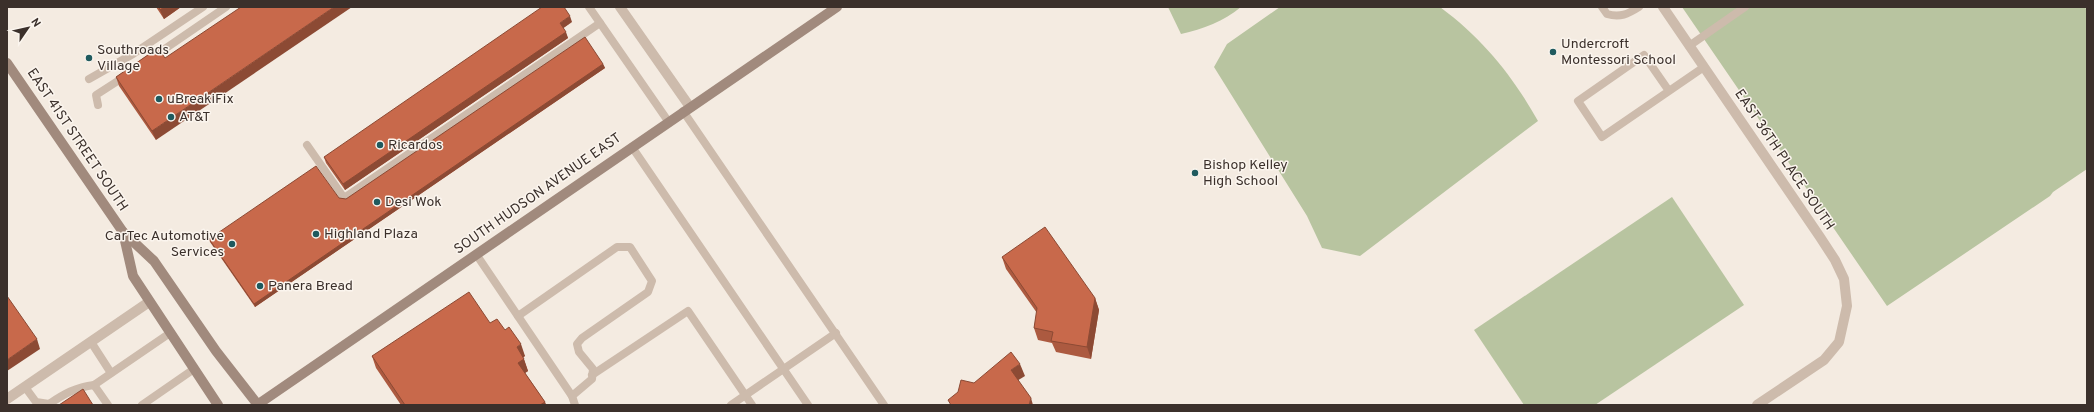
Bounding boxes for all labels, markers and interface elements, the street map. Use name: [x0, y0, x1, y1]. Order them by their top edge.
north arrow: [8, 8, 48, 48]
text: N: [27, 16, 43, 30]
place label: Undercroft Montessori School: [1561, 36, 1676, 69]
place label: Southroads Village: [97, 42, 169, 75]
marker: Undercroft Montessori School: [1548, 47, 1558, 57]
marker: Southroads Village: [84, 53, 94, 63]
street label: EAST 41ST STREET SOUTH: [23, 65, 131, 215]
street label: EAST 36TH PLACE SOUTH: [1730, 86, 1838, 234]
place label: uBreakiFix: [167, 91, 234, 108]
marker: uBreakiFix: [154, 94, 164, 104]
place label: AT&T: [179, 109, 210, 126]
marker: AT&T: [166, 112, 176, 122]
street label: SOUTH HUDSON AVENUE EAST: [451, 130, 625, 258]
place label: Ricardos: [388, 137, 442, 154]
marker: Ricardos: [375, 140, 385, 150]
place label: Bishop Kelley High School: [1203, 157, 1288, 190]
marker: Bishop Kelley High School: [1190, 168, 1200, 178]
place label: Desi Wok: [385, 194, 442, 211]
marker: Desi Wok: [372, 197, 382, 207]
place label: Highland Plaza: [324, 226, 418, 243]
place label: CarTec Automotive Services: [105, 228, 224, 261]
marker: Highland Plaza: [311, 229, 321, 239]
marker: CarTec Automotive Services: [227, 239, 237, 249]
place label: Panera Bread: [268, 278, 353, 295]
marker: Panera Bread: [255, 281, 265, 291]

